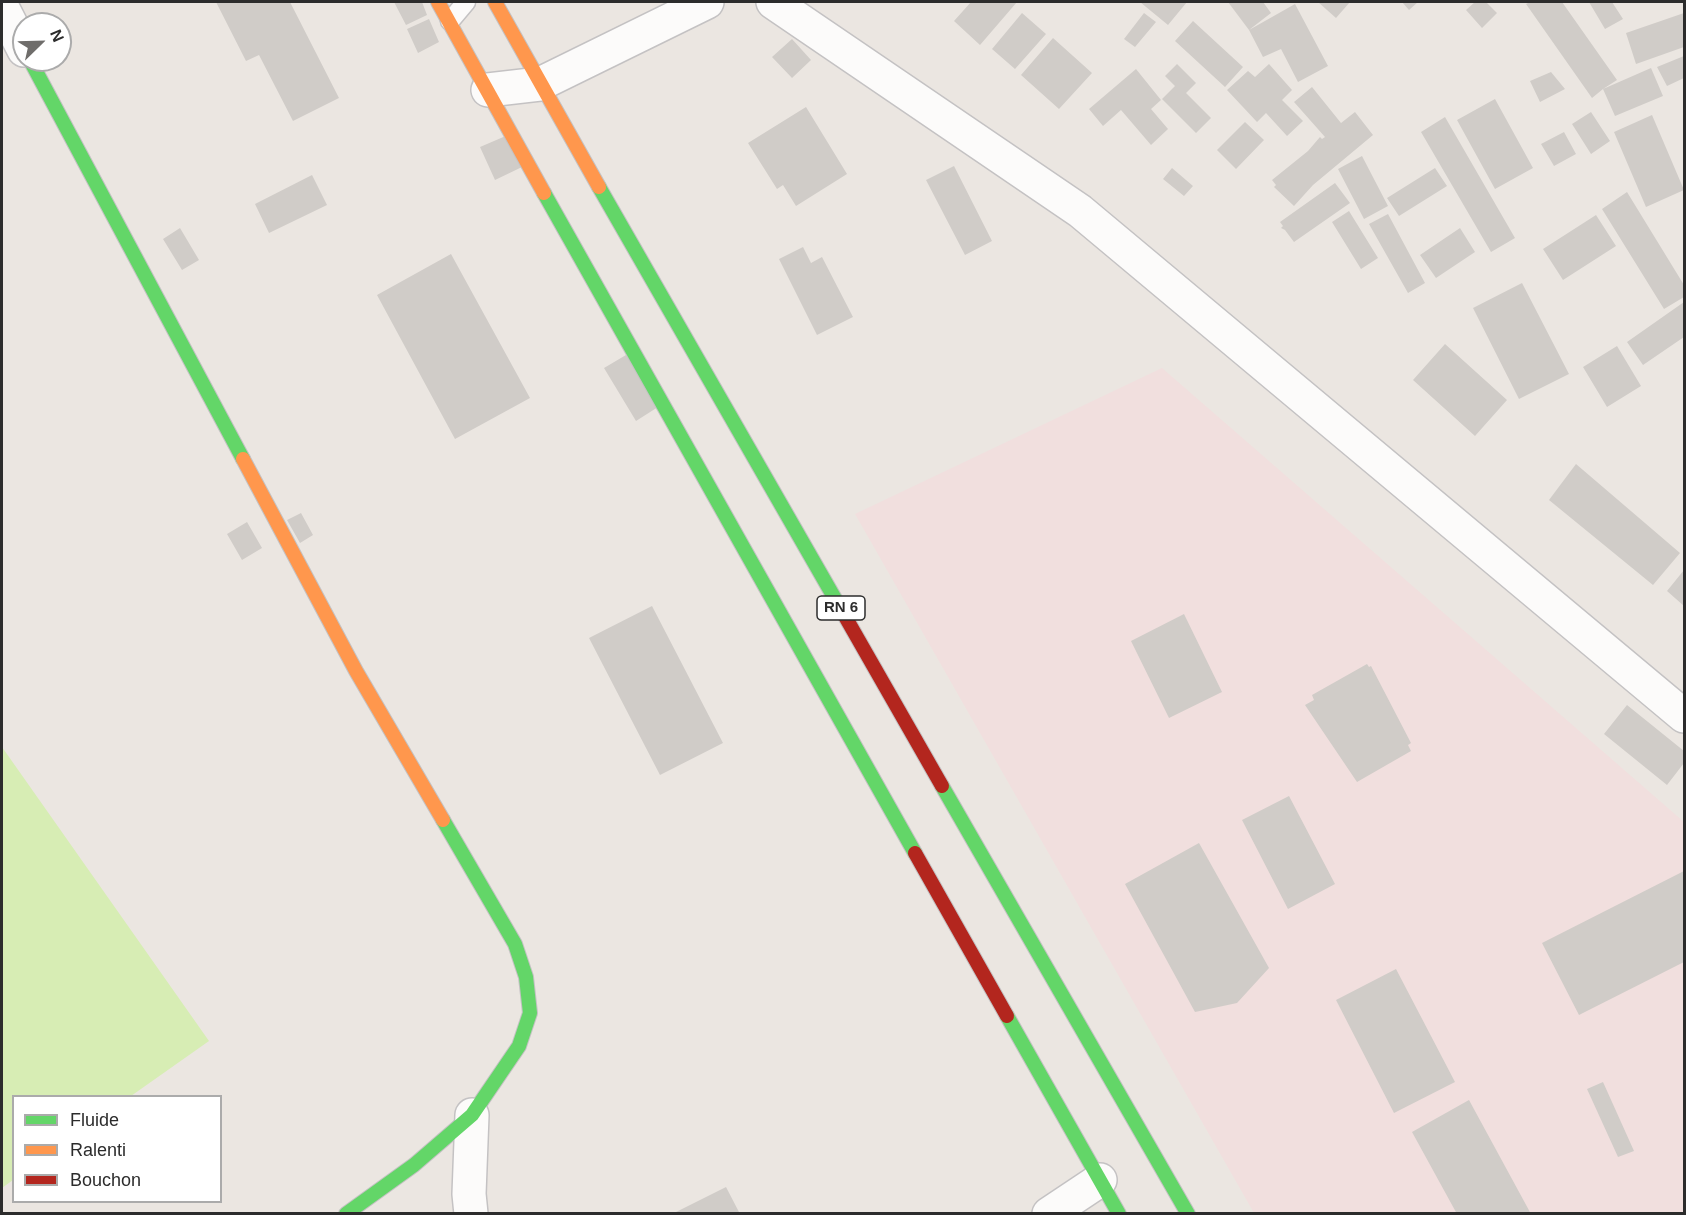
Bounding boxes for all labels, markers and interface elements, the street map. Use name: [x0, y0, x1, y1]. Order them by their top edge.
north arrow: [12, 12, 72, 72]
text: N: [47, 27, 67, 44]
road number: RN 6: [817, 596, 865, 620]
legend: [12, 1095, 222, 1203]
text: Fluide: [70, 1110, 119, 1130]
text: Ralenti: [70, 1140, 126, 1160]
text: Bouchon: [70, 1170, 141, 1190]

